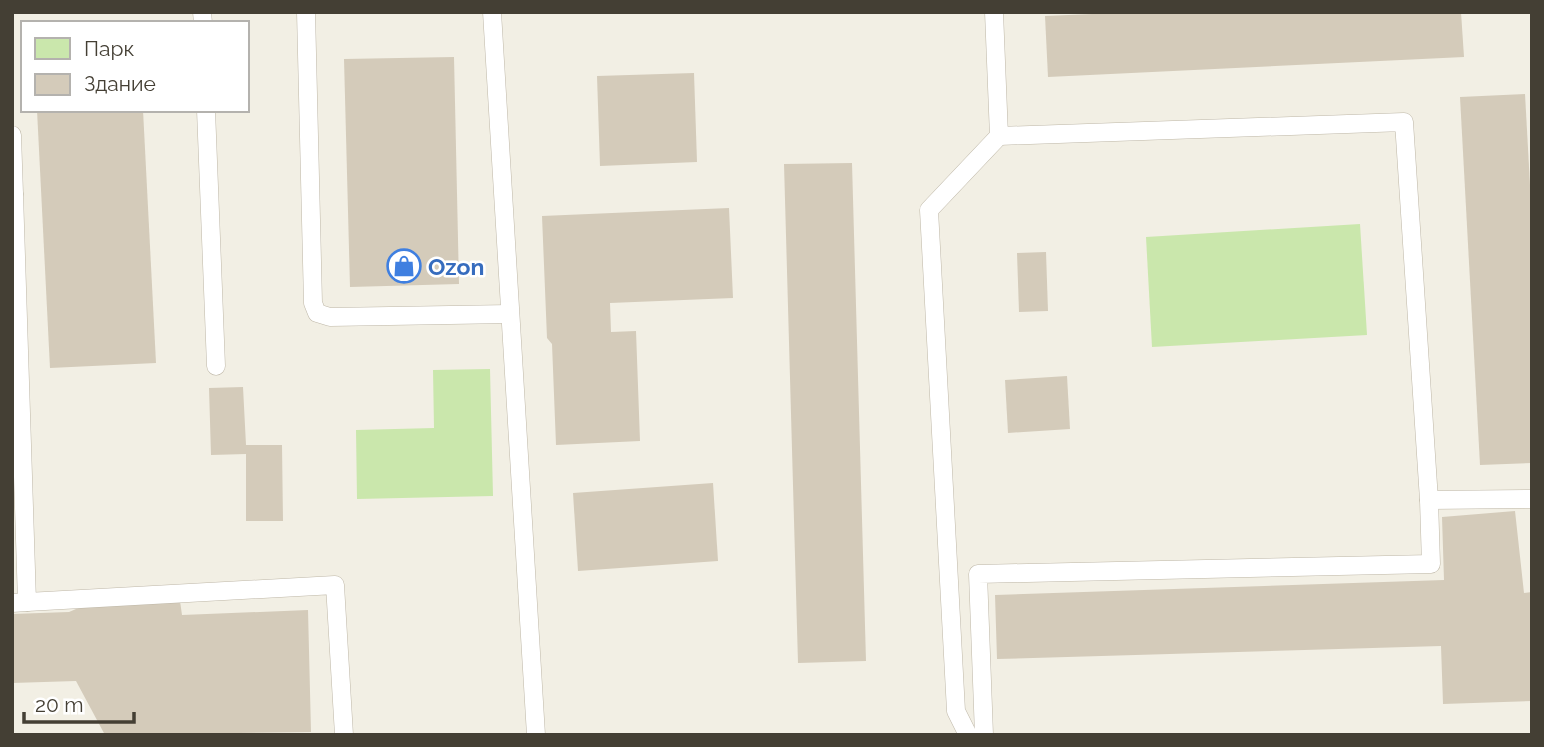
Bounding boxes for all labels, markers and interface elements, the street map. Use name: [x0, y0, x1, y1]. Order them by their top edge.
legend: [21, 21, 248, 112]
text: Парк: [84, 36, 134, 61]
text: Здание: [84, 71, 156, 96]
shop icon: Ozon: [385, 247, 423, 285]
place label: Ozon: [428, 253, 484, 280]
scale bar: [24, 680, 135, 724]
text: 20 m: [35, 692, 83, 717]

